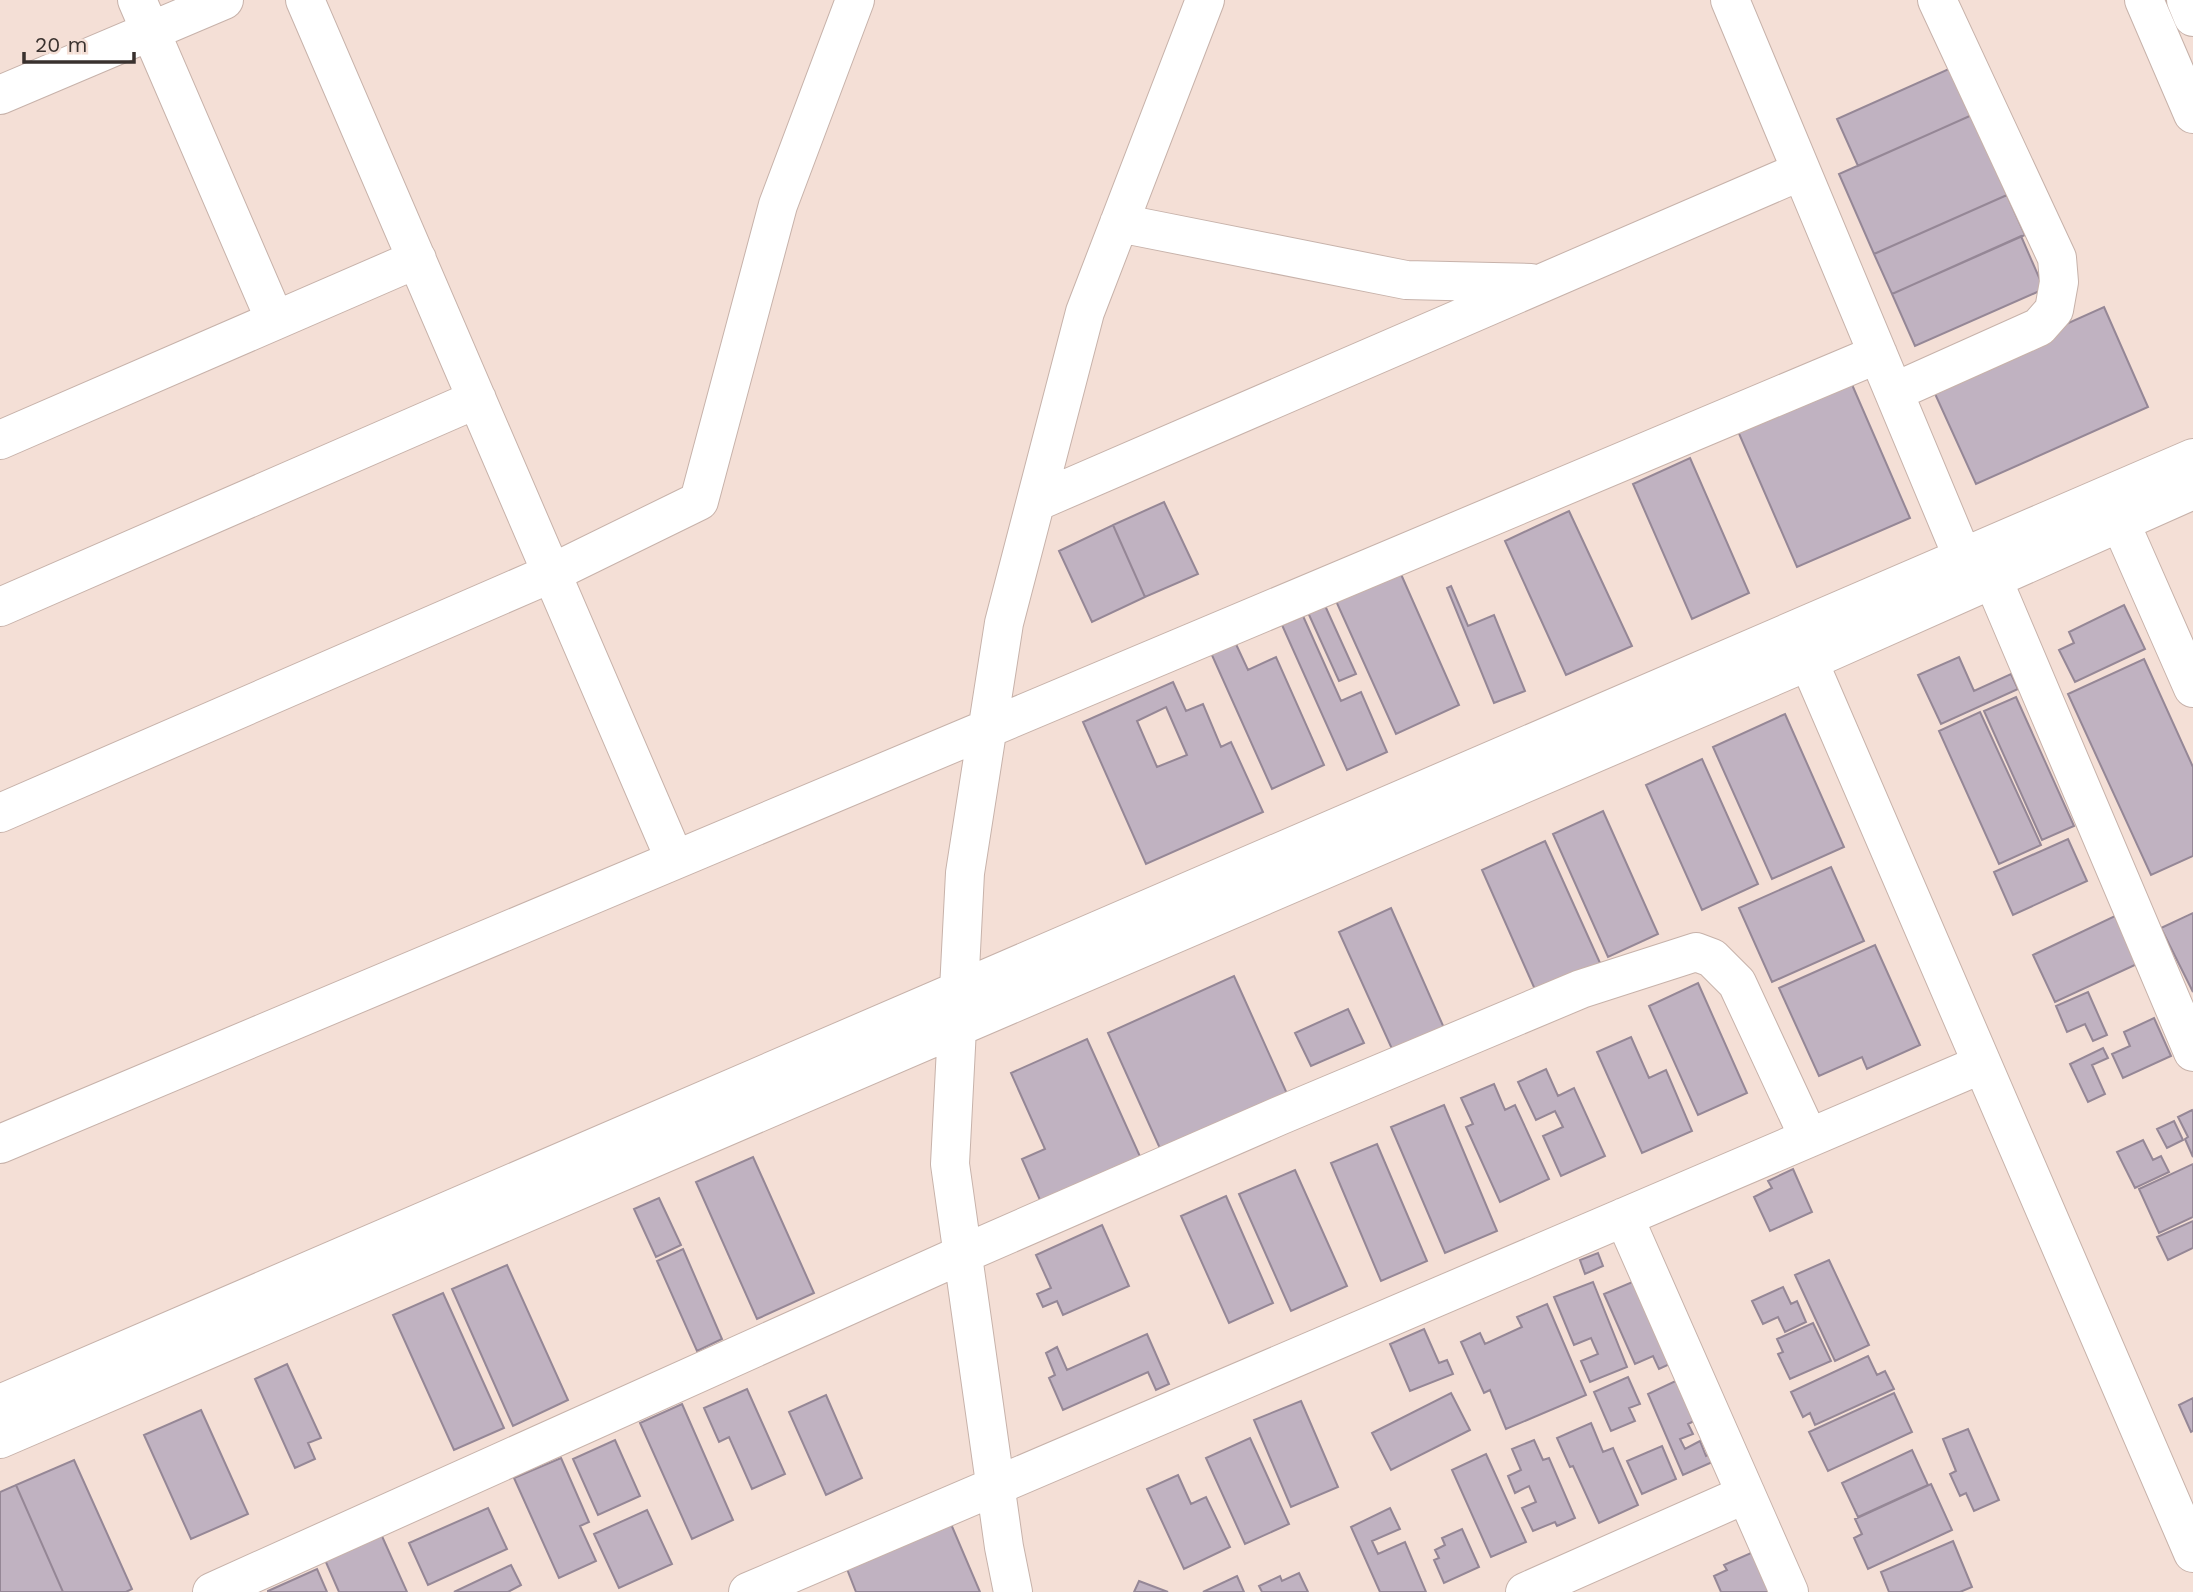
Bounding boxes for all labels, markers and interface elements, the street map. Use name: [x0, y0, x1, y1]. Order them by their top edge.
scale bar: [24, 21, 135, 65]
text: 20 m: [35, 32, 87, 57]

